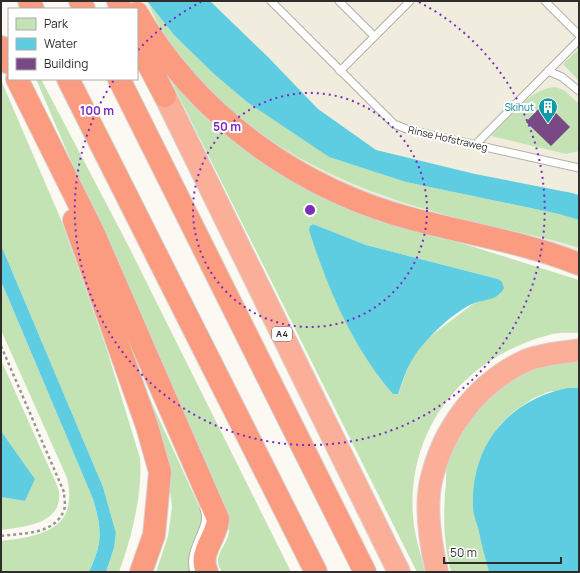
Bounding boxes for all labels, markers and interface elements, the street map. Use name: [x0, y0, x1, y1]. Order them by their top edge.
legend: [8, 8, 138, 80]
text: Park: [44, 15, 69, 32]
text: Water: [44, 35, 78, 52]
text: Building: [44, 55, 88, 72]
building icon: Skihut: [537, 96, 559, 124]
place label: Skihut: [505, 100, 534, 114]
text: 100 m: [80, 102, 114, 119]
text: 50 m: [213, 118, 241, 135]
street label: Rinse Hofstraweg: [407, 122, 489, 154]
centre of rings: [303, 203, 317, 217]
road number: A4: [272, 327, 292, 341]
scale bar: [444, 539, 561, 565]
text: 50 m: [450, 544, 477, 561]

